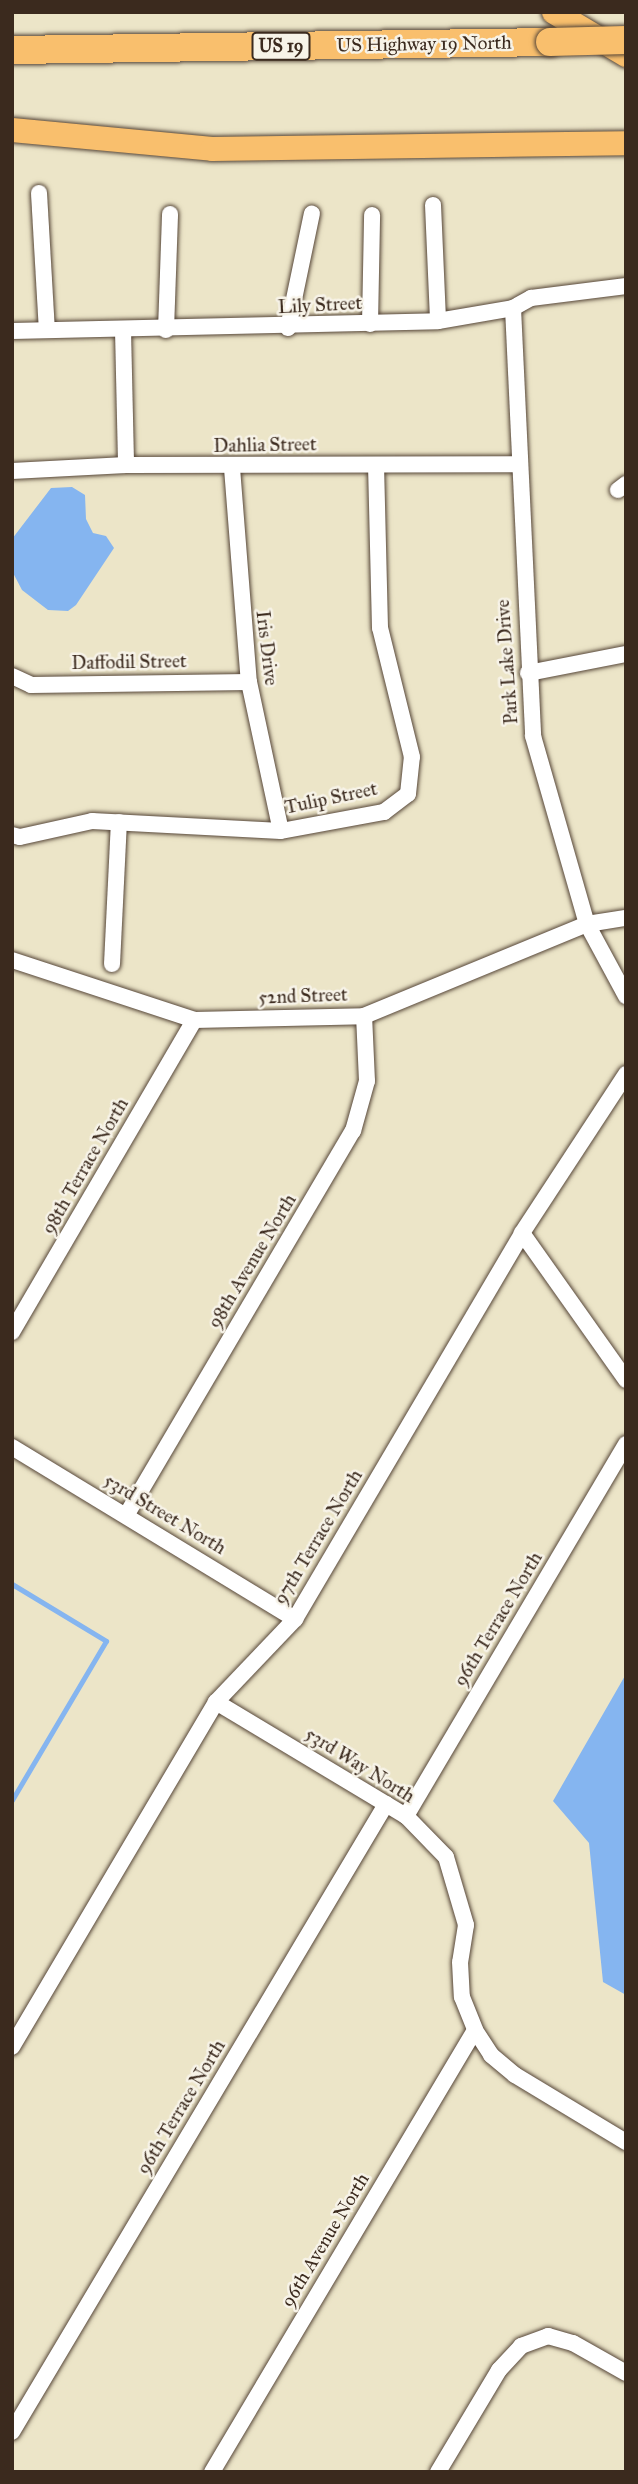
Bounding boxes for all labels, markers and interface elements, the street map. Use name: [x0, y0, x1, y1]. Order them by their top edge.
street label: US Highway 19 North: [336, 31, 512, 57]
road number: US 19: [251, 32, 311, 60]
street label: Lily Street: [277, 291, 363, 319]
street label: Dahlia Street: [213, 433, 317, 457]
street label: Park Lake Drive: [491, 599, 523, 725]
street label: Iris Drive: [251, 609, 283, 687]
street label: Daffodil Street: [71, 650, 187, 674]
street label: Tulip Street: [283, 777, 379, 819]
street label: 52nd Street: [258, 983, 348, 1009]
street label: 98th Terrace North: [37, 1094, 133, 1238]
street label: 98th Avenue North: [203, 1190, 301, 1332]
street label: 97th Terrace North: [269, 1465, 367, 1609]
street label: 53rd Street North: [100, 1469, 230, 1559]
street label: 96th Terrace North: [449, 1548, 547, 1690]
street label: 53rd Way North: [301, 1722, 419, 1808]
street label: 96th Terrace North: [132, 2036, 230, 2178]
street label: 96th Avenue North: [276, 2169, 374, 2311]

